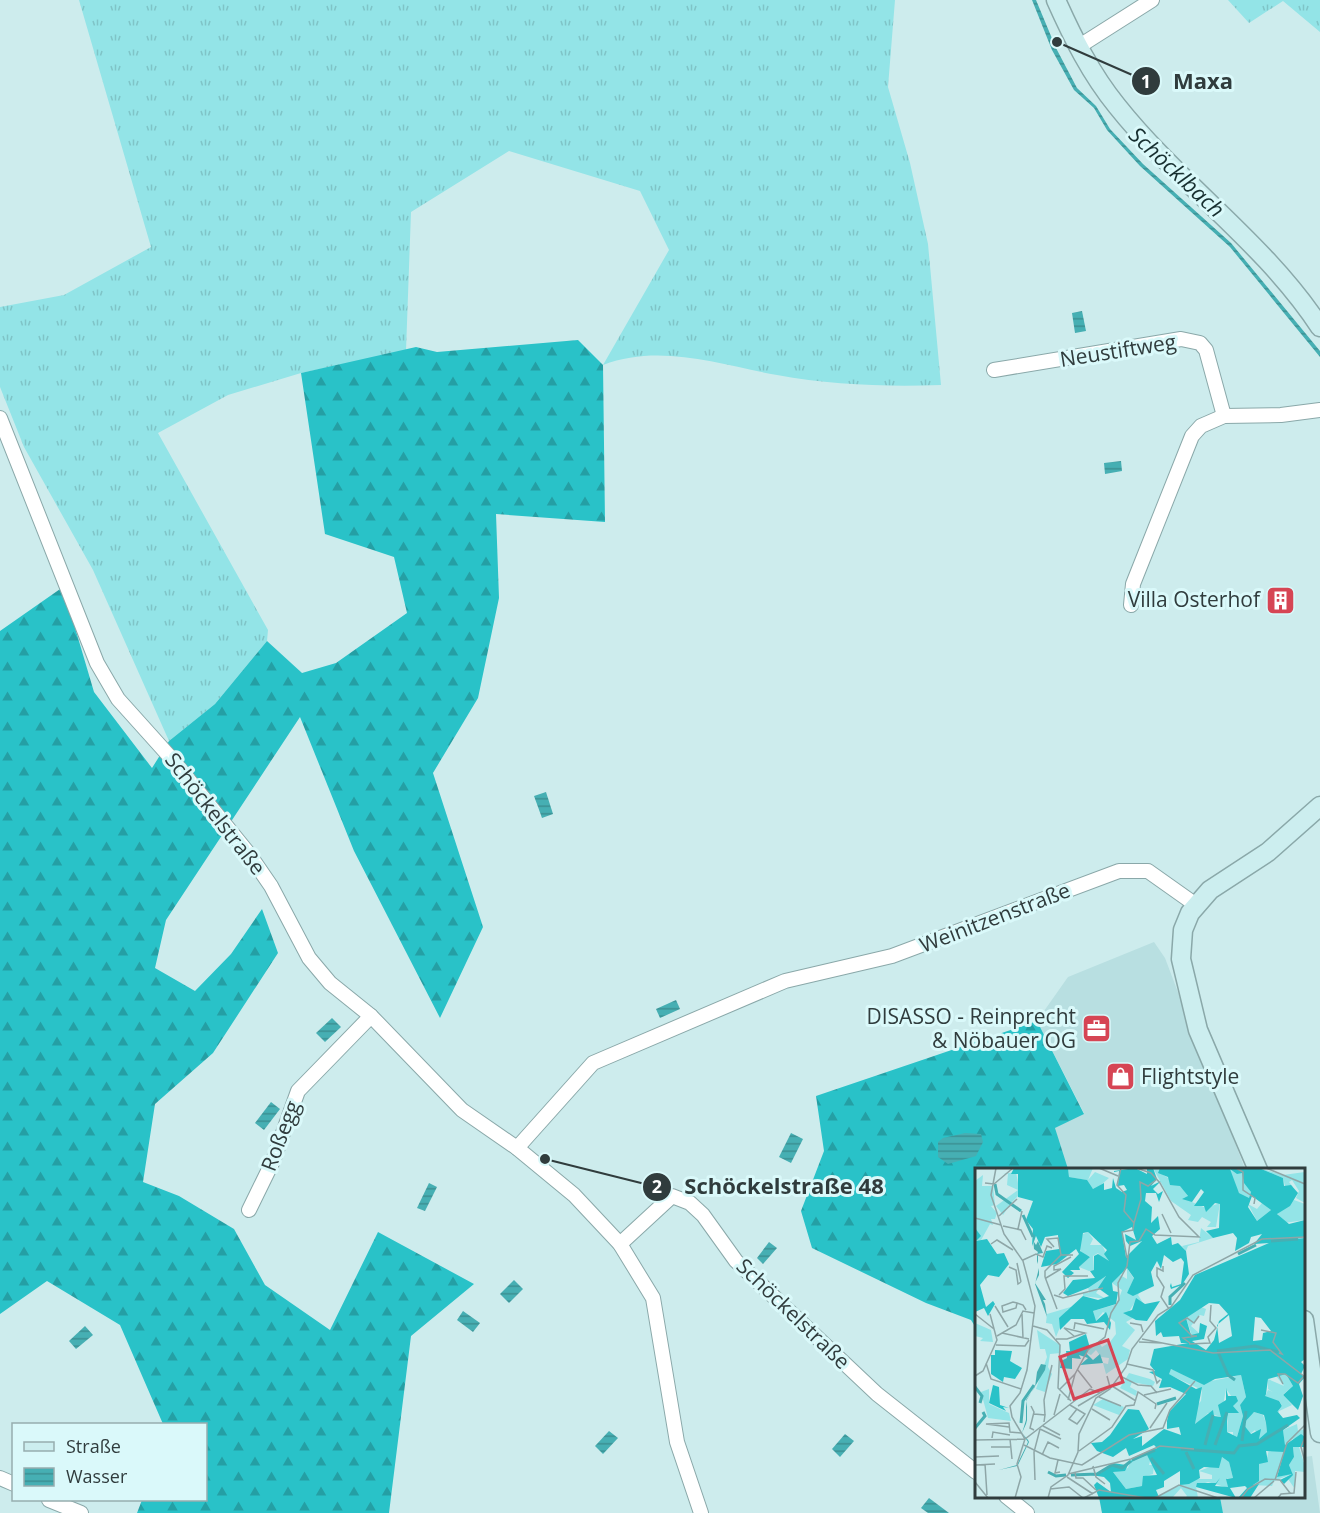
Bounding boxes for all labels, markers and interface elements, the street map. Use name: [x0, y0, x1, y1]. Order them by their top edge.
callout: Maxa: [1131, 61, 1246, 101]
text: Maxa: [1173, 65, 1233, 95]
text: 1: [1141, 69, 1151, 93]
water label: Schöcklbach: [1124, 119, 1232, 223]
street label: Neustiftweg: [1058, 327, 1178, 373]
building icon: Villa Osterhof: [1265, 584, 1297, 616]
place label: Villa Osterhof: [1128, 585, 1262, 613]
street label: Schöckelstraße: [159, 746, 272, 880]
street label: Weinitzenstraße: [915, 875, 1074, 959]
place label: DISASSO - Reinprecht & Nöbauer OG: [866, 1002, 1076, 1054]
office icon: DISASSO - Reinprecht & Nöbauer OG: [1081, 1013, 1113, 1045]
shop icon: Flightstyle: [1104, 1061, 1136, 1093]
place label: Flightstyle: [1141, 1062, 1239, 1090]
street label: Roßegg: [254, 1096, 306, 1175]
callout: Schöckelstraße 48: [642, 1167, 896, 1207]
inset map: [975, 1168, 1305, 1498]
text: Schöckelstraße 48: [684, 1170, 884, 1200]
text: 2: [652, 1174, 662, 1198]
street label: Schöckelstraße: [731, 1252, 857, 1375]
legend: [12, 1423, 207, 1501]
text: Straße: [66, 1434, 121, 1458]
text: Wasser: [66, 1464, 128, 1488]

